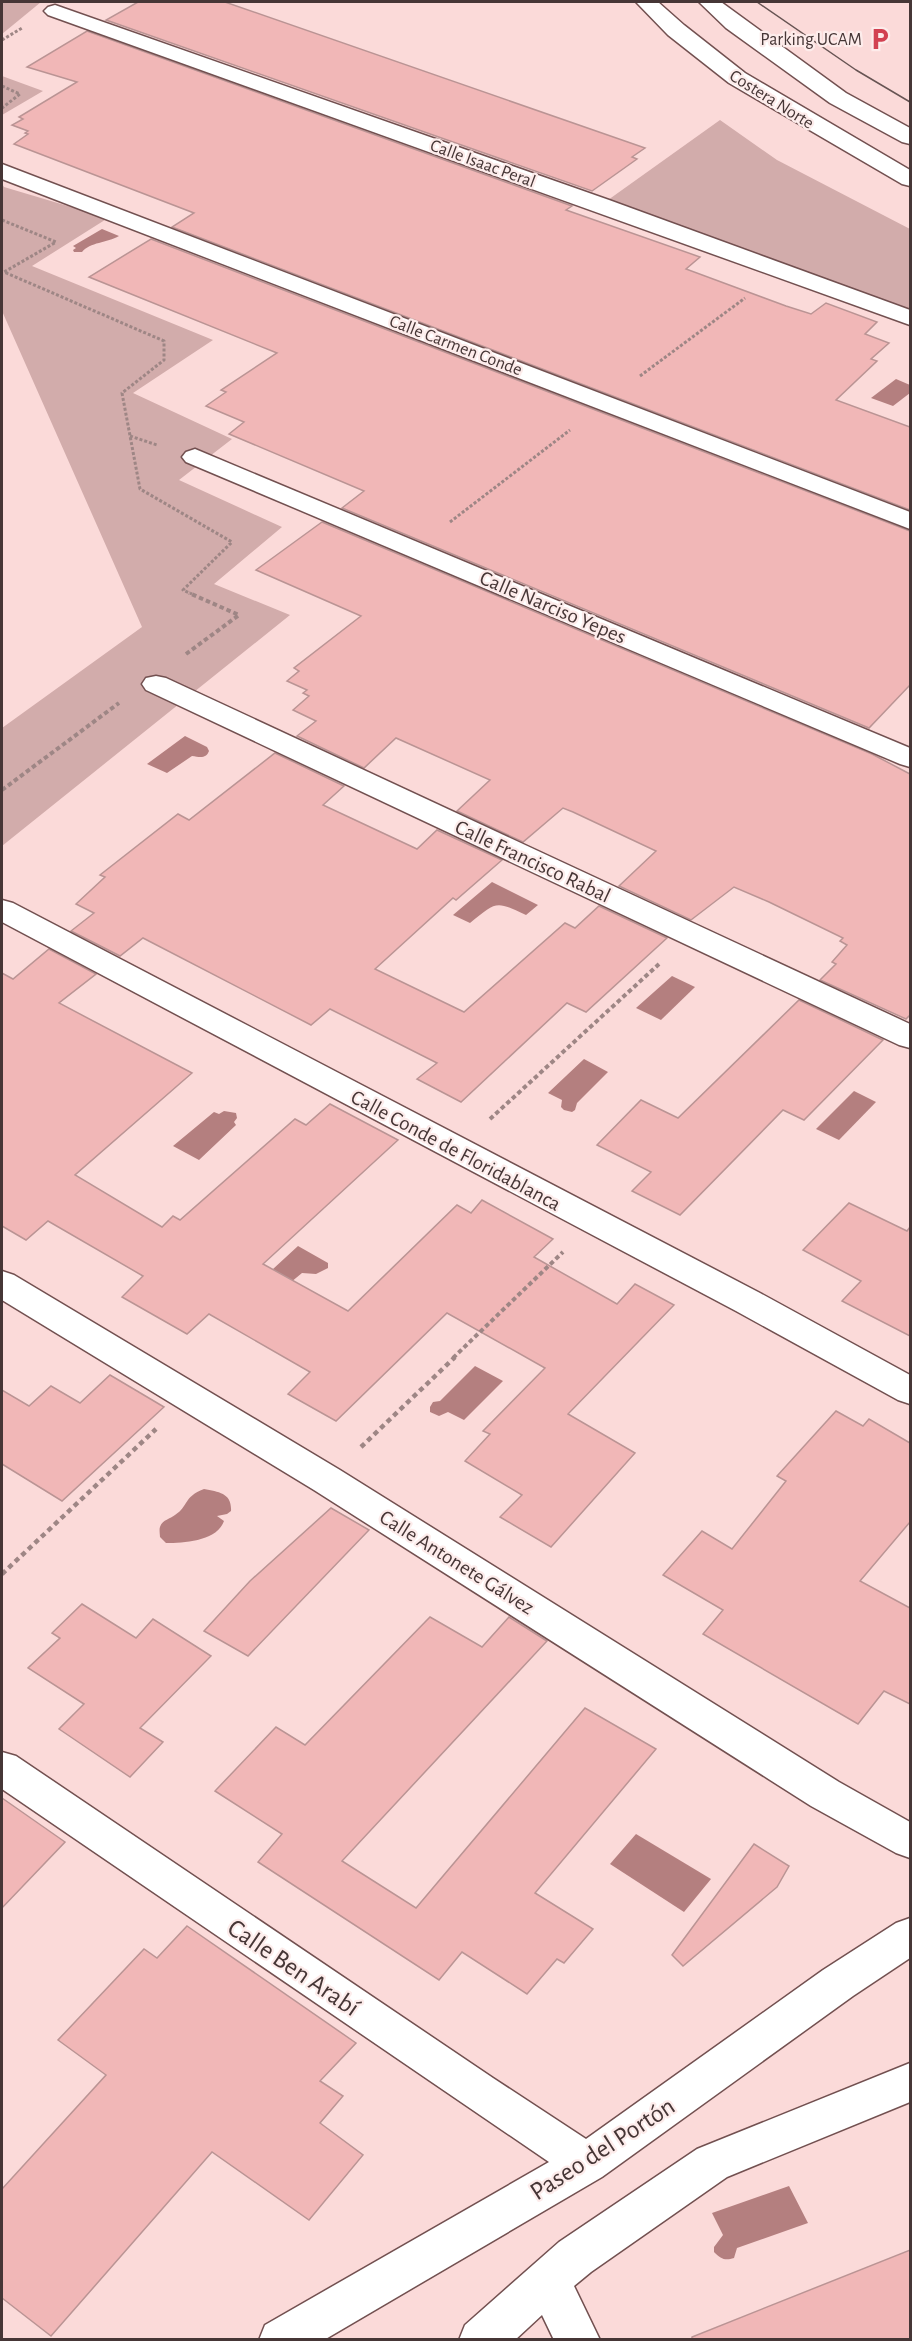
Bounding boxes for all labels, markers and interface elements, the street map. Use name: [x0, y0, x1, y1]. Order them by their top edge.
parking icon: Parking UCAM: [867, 26, 893, 52]
place label: Parking UCAM: [760, 31, 862, 49]
street label: Costera Norte: [726, 67, 817, 133]
street label: Calle Isaac Peral: [428, 137, 538, 191]
street label: Calle Carmen Conde: [387, 312, 525, 380]
street label: Calle Narciso Yepes: [477, 567, 629, 648]
street label: Calle Francisco Rabal: [452, 816, 614, 907]
street label: Calle Conde de Floridablanca: [347, 1086, 564, 1215]
street label: Calle Antonete Gálvez: [376, 1506, 538, 1618]
street label: Calle Ben Arabí: [223, 1914, 365, 2022]
street label: Paseo del Portón: [525, 2092, 680, 2205]

